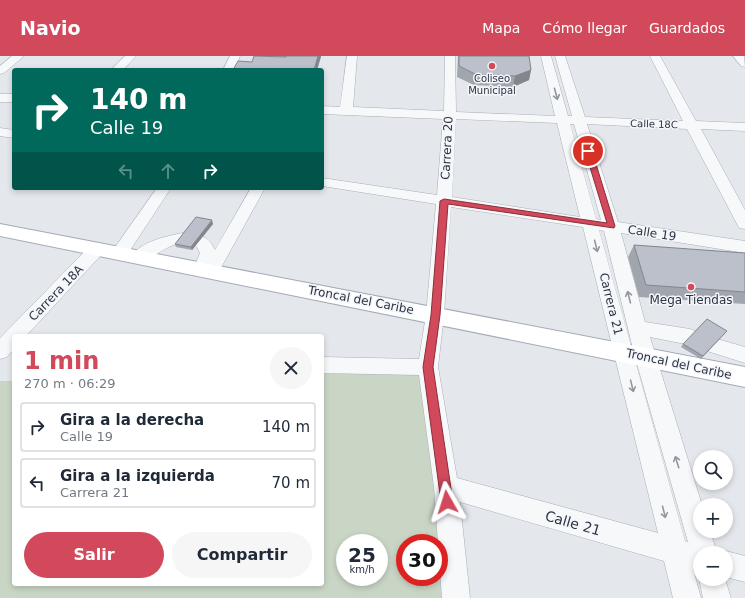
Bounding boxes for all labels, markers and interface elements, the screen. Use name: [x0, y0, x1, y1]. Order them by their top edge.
text: Navio: [20, 17, 81, 39]
text: Mapa: [482, 20, 520, 36]
text: Cómo llegar: [542, 20, 627, 36]
text: Guardados: [649, 20, 725, 36]
marker: Coliseo Municipal: [487, 61, 497, 71]
place label: Coliseo Municipal: [468, 73, 516, 96]
text: 140 m: [90, 83, 187, 116]
icon: right: [24, 84, 76, 136]
one-way arrow: [553, 87, 560, 100]
street label: Carrera 20: [438, 116, 456, 180]
text: Calle 19: [90, 117, 163, 138]
street label: Calle 18C: [630, 118, 678, 130]
pin: [571, 134, 605, 168]
icon: arrive: [577, 140, 599, 162]
icon: left: [115, 160, 137, 182]
icon: ahead: [157, 160, 179, 182]
icon: right: [199, 160, 221, 182]
street label: Calle 19: [627, 222, 677, 244]
one-way arrow: [593, 240, 601, 253]
street label: Carrera 18A: [26, 262, 87, 324]
street label: Carrera 21: [596, 271, 626, 337]
marker: Mega Tiendas: [686, 282, 696, 292]
street label: Troncal del Caribe: [306, 283, 415, 317]
one-way arrow: [625, 290, 633, 303]
place label: Mega Tiendas: [649, 293, 733, 307]
street label: Troncal del Caribe: [624, 346, 733, 382]
text: 1 min: [24, 347, 99, 375]
button: close: [270, 347, 312, 389]
text: 270 m · 06:29: [24, 376, 115, 391]
one-way arrow: [629, 379, 636, 392]
text: Gira a la derecha: [60, 411, 204, 429]
icon: right: [26, 416, 48, 438]
text: 140 m: [262, 418, 310, 436]
text: Calle 19: [60, 429, 113, 444]
map controls: [693, 450, 733, 586]
button: search: [693, 450, 733, 490]
one-way arrow: [673, 456, 680, 469]
text: Gira a la izquierda: [60, 467, 215, 485]
icon: left: [26, 472, 48, 494]
text: 70 m: [272, 474, 310, 492]
position arrow: [426, 481, 468, 523]
text: Carrera 21: [60, 485, 129, 500]
button: +: [693, 498, 733, 538]
one-way arrow: [661, 505, 669, 518]
street label: Calle 21: [543, 507, 603, 539]
button: Salir: [24, 532, 164, 578]
button: Compartir: [172, 532, 312, 578]
speed limit sign: 30: [396, 534, 448, 586]
text: 25: [348, 543, 376, 567]
button: −: [693, 546, 733, 586]
text: km/h: [349, 564, 375, 575]

